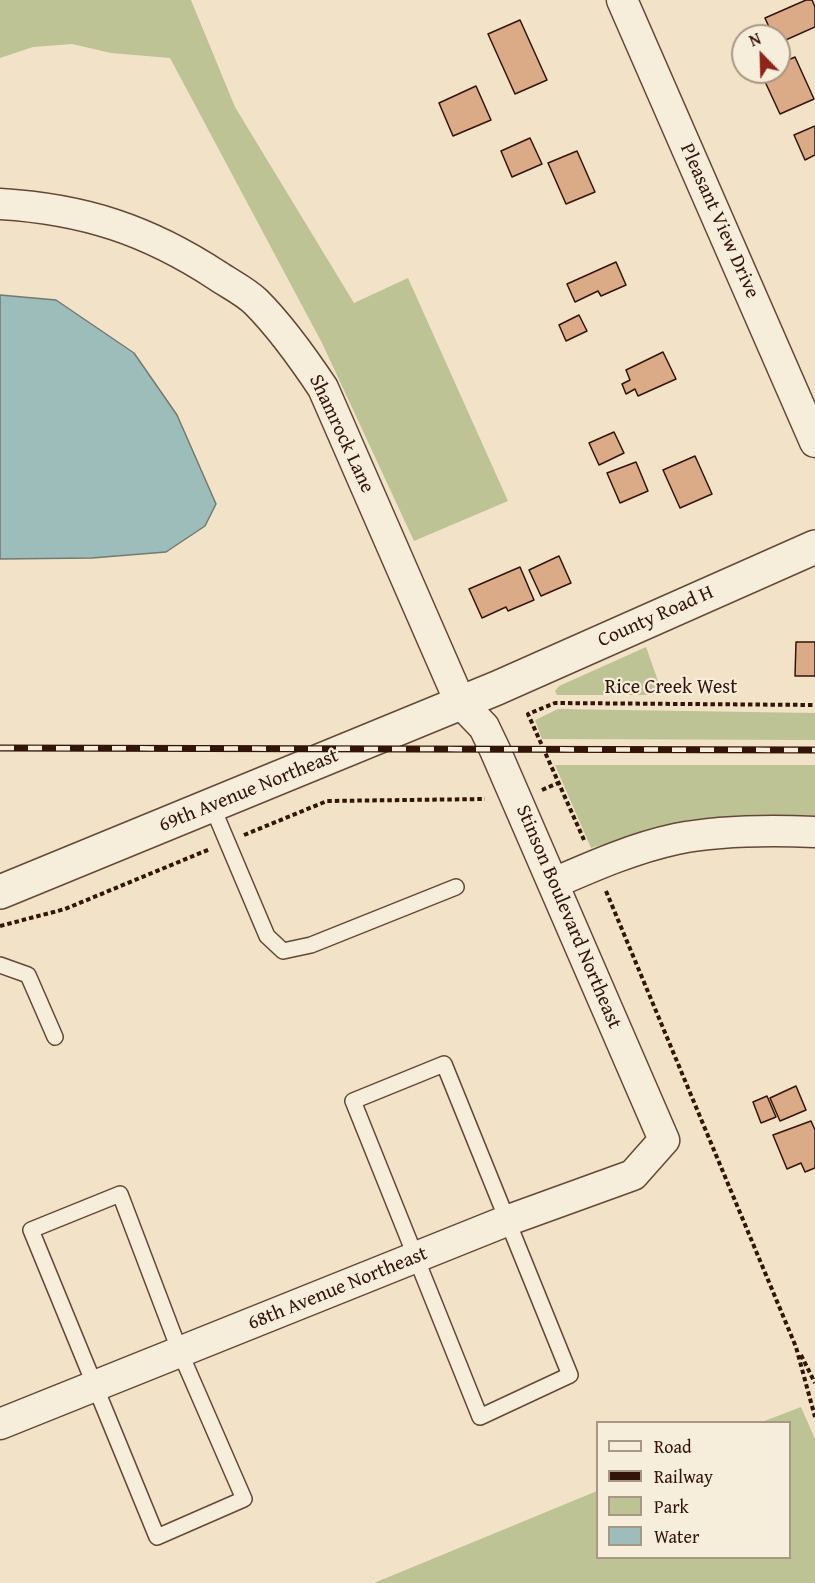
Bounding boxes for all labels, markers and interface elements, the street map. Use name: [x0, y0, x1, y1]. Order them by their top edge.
north arrow: [731, 24, 791, 84]
text: N: [745, 26, 764, 52]
street label: Pleasant View Drive: [674, 140, 764, 302]
street label: Shamrock Lane: [303, 371, 379, 497]
street label: County Road H: [594, 581, 718, 653]
street label: Rice Creek West: [605, 676, 737, 700]
street label: 69th Avenue Northeast: [156, 744, 342, 838]
street label: Stinson Boulevard Northeast: [510, 802, 626, 1032]
street label: 68th Avenue Northeast: [245, 1242, 431, 1336]
legend: [596, 1421, 791, 1559]
text: Road: [654, 1433, 692, 1460]
text: Railway: [654, 1463, 713, 1490]
text: Park: [654, 1493, 689, 1520]
text: Water: [654, 1523, 699, 1550]

